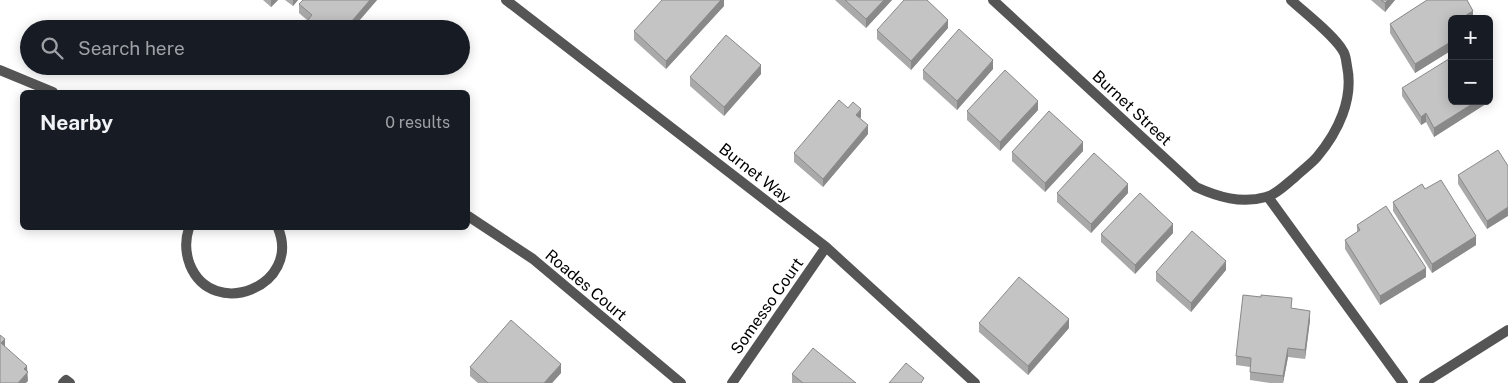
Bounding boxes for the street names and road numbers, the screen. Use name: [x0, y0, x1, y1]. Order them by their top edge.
street label: Burnet Street: [1089, 67, 1175, 149]
street label: Burnet Way: [715, 139, 795, 207]
street label: Roades Court: [541, 245, 631, 325]
street label: Somesso Court: [727, 254, 807, 358]

